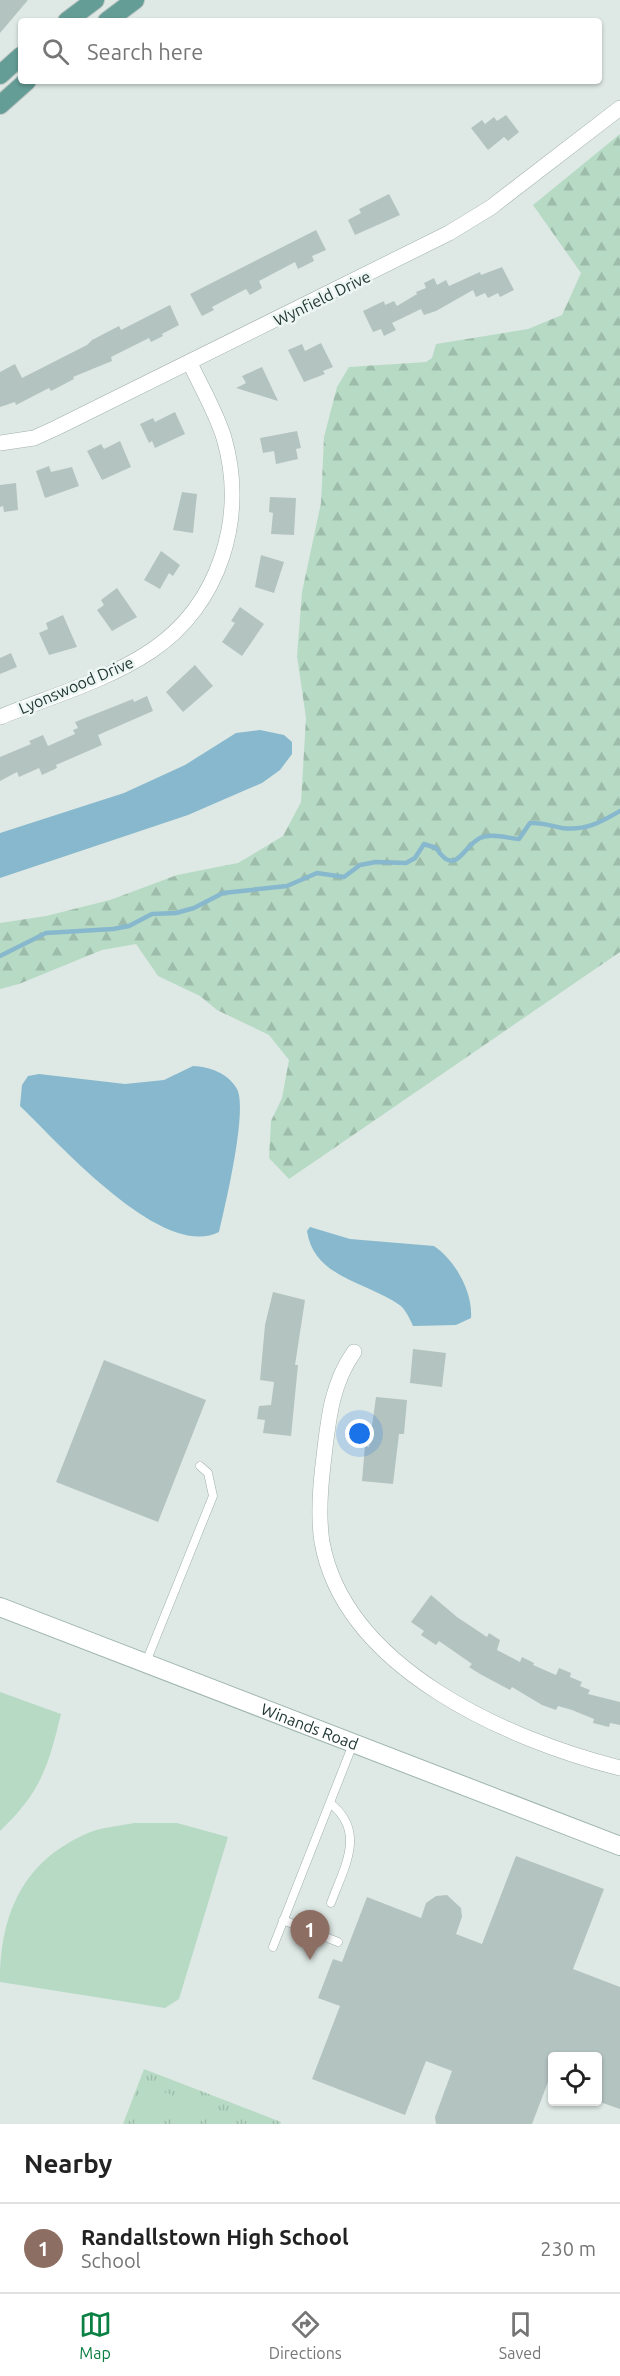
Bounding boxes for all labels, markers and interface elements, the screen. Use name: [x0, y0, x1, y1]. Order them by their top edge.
search box: [18, 18, 602, 84]
icon: search: [39, 35, 72, 68]
text: Search here: [87, 39, 203, 64]
street label: Wynfield Drive: [271, 267, 373, 329]
street label: Lyonswood Drive: [16, 653, 136, 717]
your location: [345, 1419, 374, 1448]
street label: Winands Road: [259, 1700, 361, 1753]
pin: 1: [290, 1910, 330, 1960]
map controls: [548, 2052, 602, 2106]
button: locate: [548, 2052, 602, 2106]
text: Nearby: [24, 2149, 112, 2178]
text: Randallstown High School: [81, 2224, 349, 2249]
text: 1: [38, 2237, 49, 2260]
text: 230 m: [540, 2237, 596, 2260]
text: School: [81, 2249, 141, 2272]
tab: Map: [79, 2308, 112, 2362]
tab: Directions: [269, 2308, 342, 2362]
tab: Saved: [499, 2308, 541, 2362]

